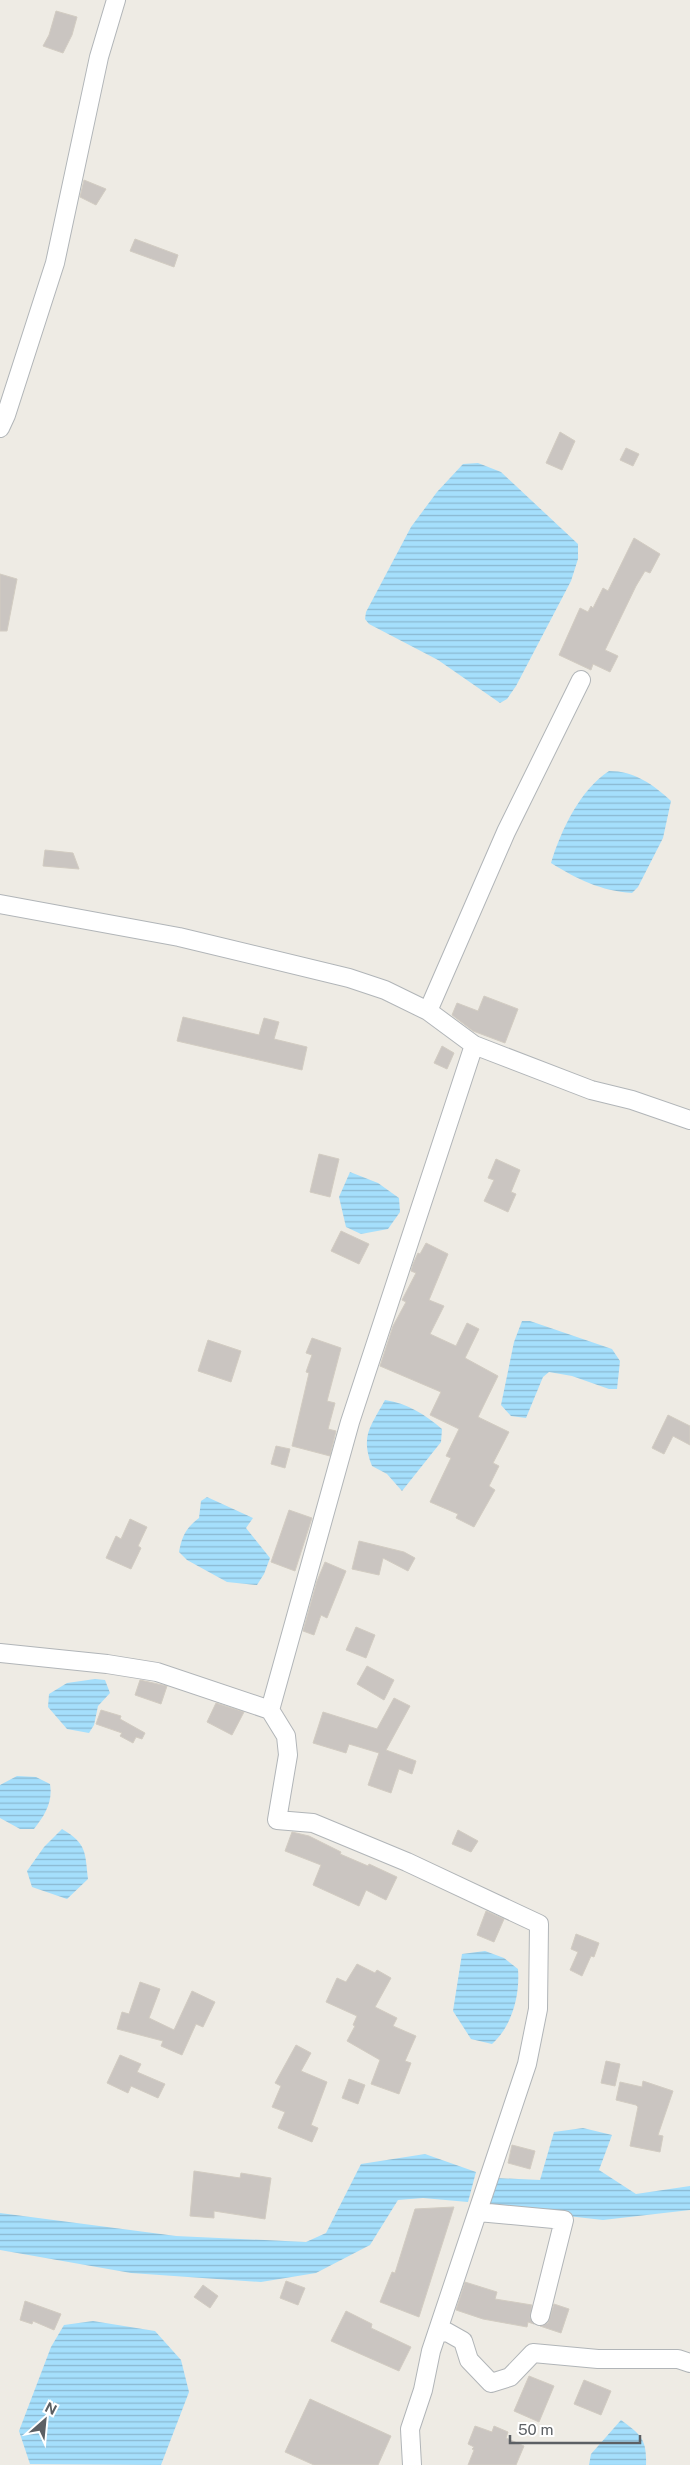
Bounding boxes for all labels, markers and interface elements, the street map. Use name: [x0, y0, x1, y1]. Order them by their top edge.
north arrow: [20, 2395, 70, 2445]
text: N: [42, 2399, 59, 2418]
scale bar: [510, 2412, 640, 2444]
text: 50 m: [518, 2421, 553, 2438]

